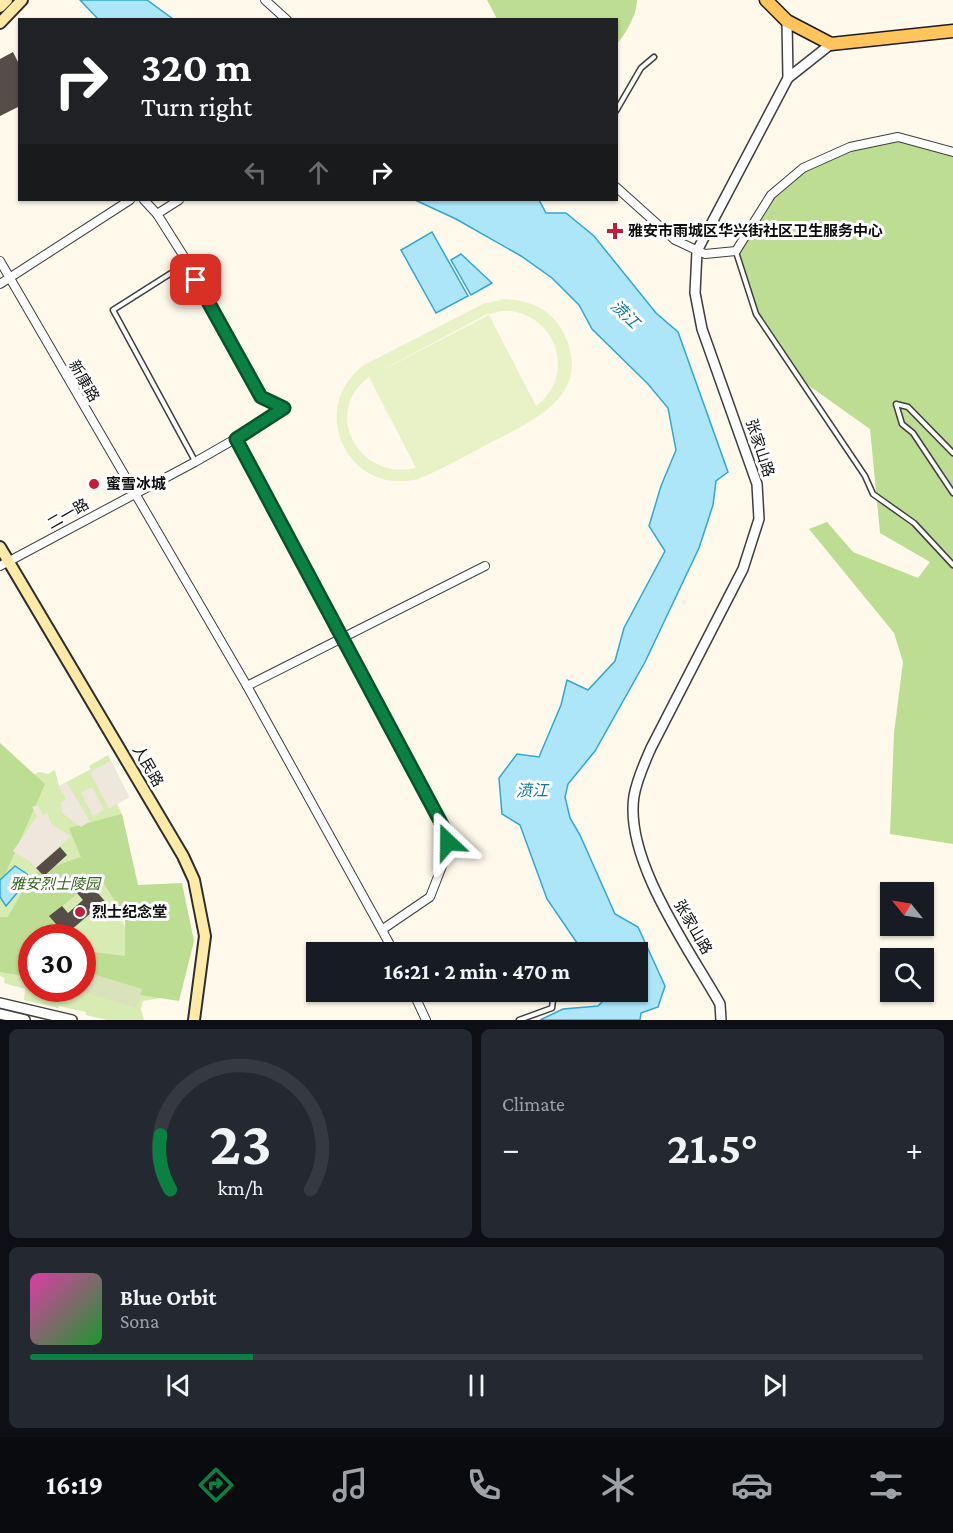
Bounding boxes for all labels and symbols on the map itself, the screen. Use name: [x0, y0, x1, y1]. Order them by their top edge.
marker: 雅安市雨城区华兴街社区卫生服务中心: [606, 222, 624, 240]
place label: 雅安市雨城区华兴街社区卫生服务中心: [628, 222, 883, 239]
pin: [170, 254, 221, 305]
water label: 𣸣江: [608, 297, 644, 333]
street label: 新康路: [66, 358, 102, 404]
street label: 张家山路: [743, 417, 777, 479]
place label: 蜜雪冰城: [106, 475, 166, 492]
marker: 蜜雪冰城: [87, 477, 101, 491]
street label: 二一路: [45, 496, 91, 532]
street label: 人民路: [130, 743, 166, 789]
water label: 𣸣江: [516, 782, 550, 799]
position arrow: [416, 810, 480, 874]
park label: 雅安烈士陵园: [10, 876, 102, 892]
north arrow: [880, 882, 934, 936]
street label: 张家山路: [671, 897, 715, 957]
place label: 烈士纪念堂: [92, 904, 167, 920]
marker: 烈士纪念堂: [73, 905, 87, 919]
speed limit sign: 30: [18, 924, 96, 1002]

